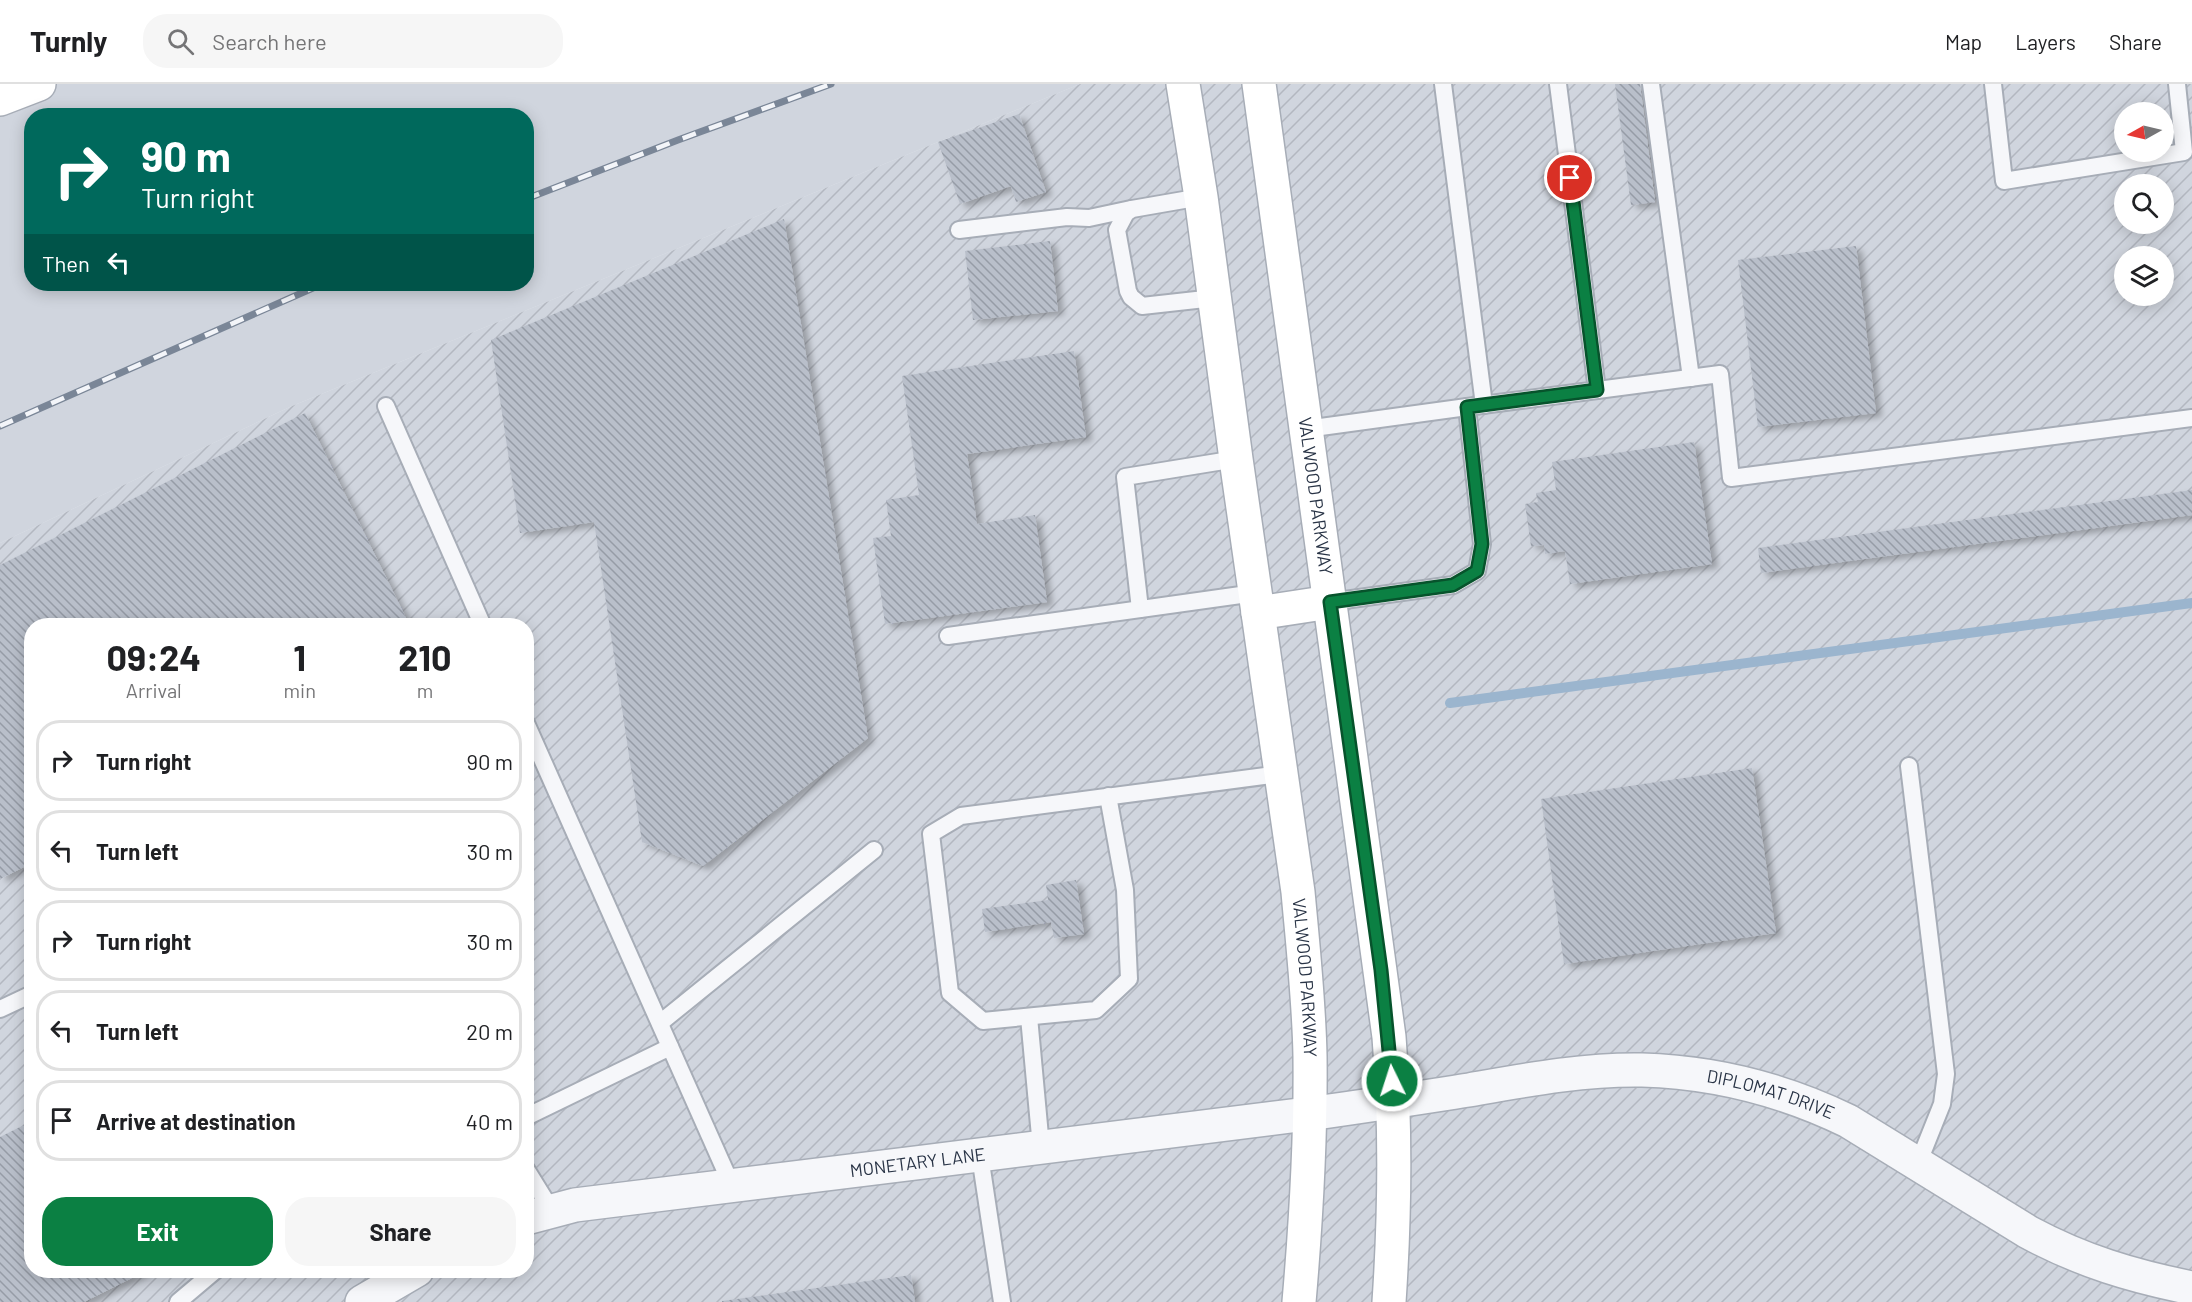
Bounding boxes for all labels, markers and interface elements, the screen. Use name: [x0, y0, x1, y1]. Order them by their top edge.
search box: [143, 14, 563, 68]
text: Turnly: [30, 24, 107, 58]
icon: search: [164, 25, 197, 58]
text: Search here: [212, 28, 327, 54]
text: Map: [1945, 29, 1982, 54]
text: Layers: [2015, 29, 2076, 54]
text: Share: [2109, 29, 2162, 54]
north arrow: [2114, 102, 2174, 162]
map controls: [2114, 102, 2174, 306]
text: 90 m: [141, 130, 231, 180]
icon: right: [42, 132, 120, 210]
pin: [1544, 152, 1595, 203]
icon: arrive: [1553, 161, 1586, 194]
button: search: [2114, 174, 2174, 234]
text: Turn right: [141, 181, 255, 213]
icon: left: [102, 246, 135, 279]
button: layers: [2114, 246, 2174, 306]
text: Then: [42, 250, 90, 276]
street label: VALWOOD PARKWAY: [1295, 416, 1338, 576]
text: 09:24: [106, 635, 201, 678]
text: 1: [293, 635, 306, 678]
text: 210: [398, 635, 452, 678]
text: Arrival: [126, 678, 182, 702]
text: min: [284, 678, 316, 702]
text: m: [417, 678, 433, 702]
icon: right: [45, 744, 78, 777]
text: Turn right: [96, 748, 191, 774]
text: 90 m: [467, 748, 513, 774]
icon: left: [45, 834, 78, 867]
text: Turn left: [96, 838, 179, 864]
text: 30 m: [467, 838, 513, 864]
street label: VALWOOD PARKWAY: [1289, 897, 1322, 1057]
icon: right: [45, 924, 78, 957]
text: Turn right: [96, 928, 191, 954]
text: 30 m: [467, 928, 513, 954]
icon: left: [45, 1014, 78, 1047]
text: Turn left: [96, 1018, 179, 1044]
text: 20 m: [466, 1018, 513, 1044]
position arrow: [1360, 1049, 1424, 1113]
street label: DIPLOMAT DRIVE: [1705, 1064, 1838, 1123]
icon: arrive: [45, 1104, 78, 1137]
text: Arrive at destination: [96, 1108, 295, 1134]
text: 40 m: [466, 1108, 513, 1134]
street label: MONETARY LANE: [849, 1142, 987, 1181]
button: Exit: [42, 1197, 273, 1266]
button: Share: [285, 1197, 516, 1266]

